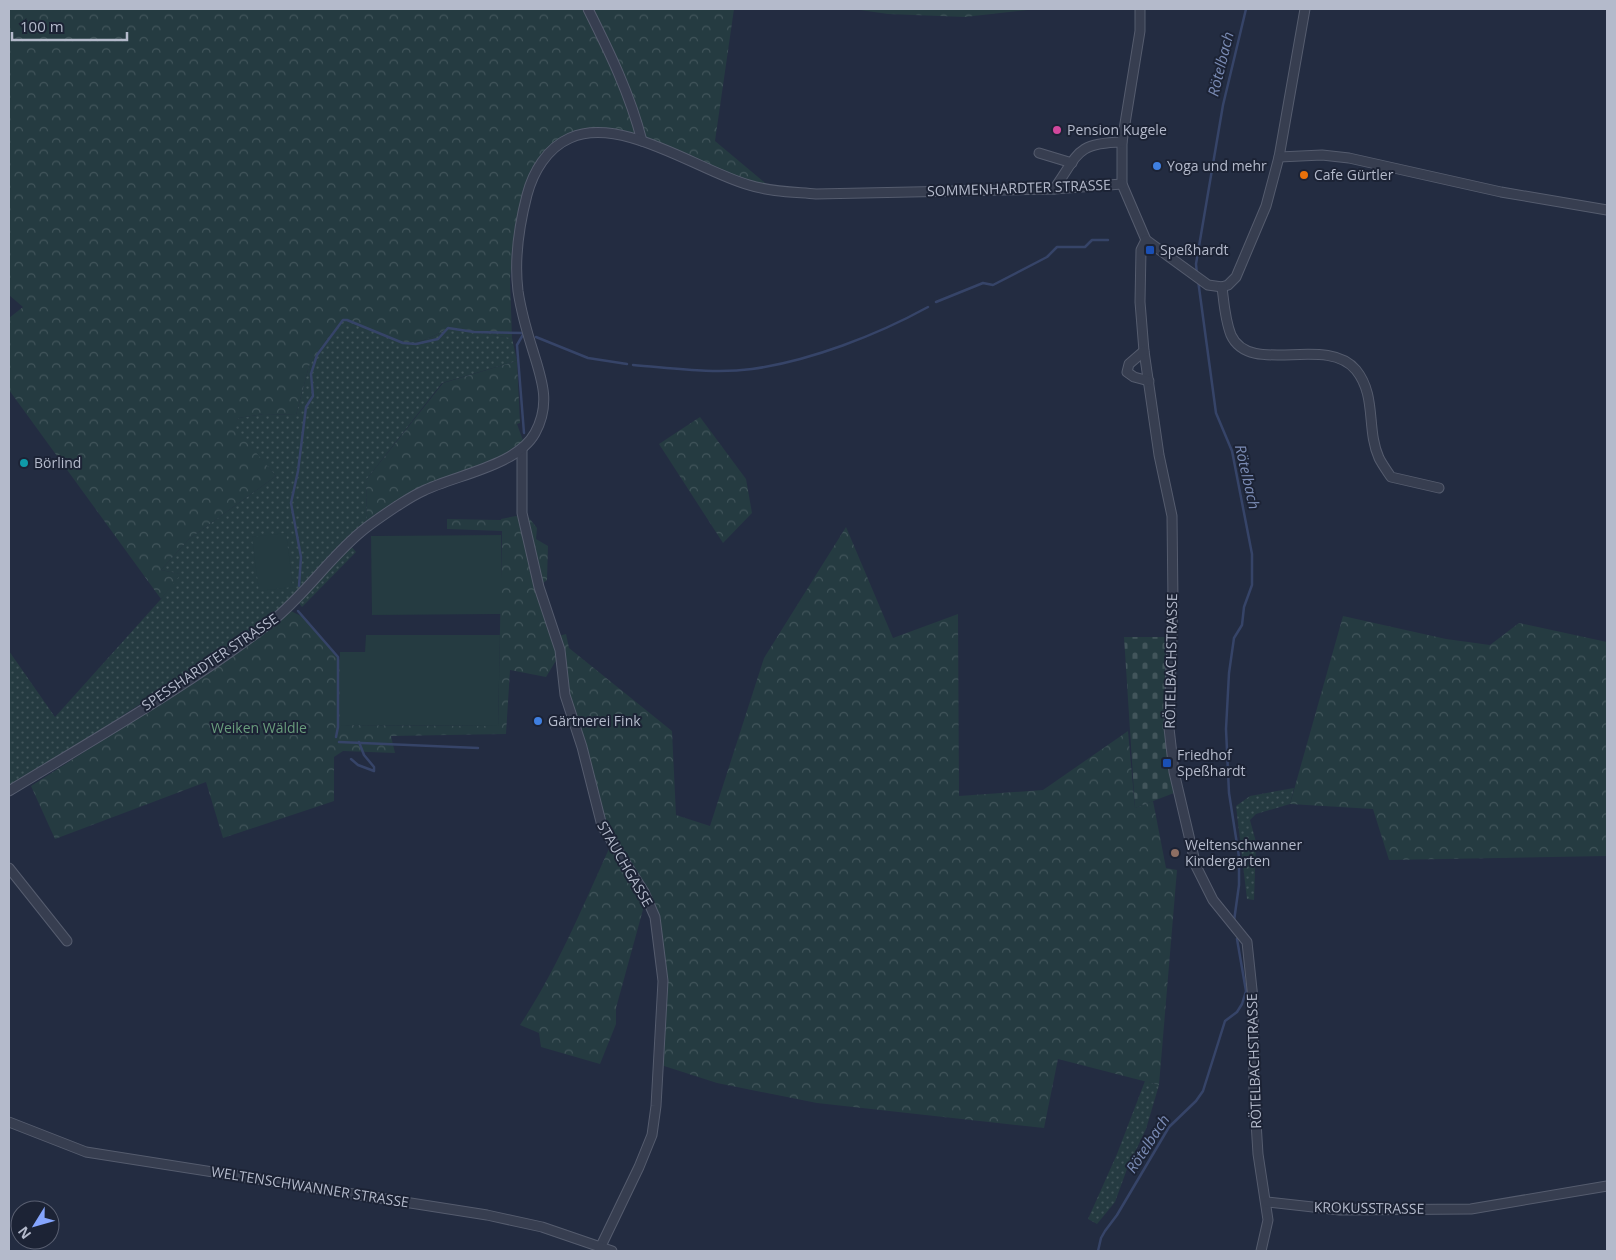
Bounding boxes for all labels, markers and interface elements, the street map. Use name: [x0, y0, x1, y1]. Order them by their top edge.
scale bar: [12, 10, 128, 42]
text: 100 m: [20, 16, 64, 36]
water label: Rötelbach: [1202, 29, 1238, 98]
place label: Pension Kugele: [1067, 120, 1167, 139]
marker: Pension Kugele: [1051, 124, 1063, 136]
place label: Yoga und mehr: [1167, 156, 1267, 175]
marker: Yoga und mehr: [1151, 160, 1163, 172]
place label: Cafe Gürtler: [1314, 165, 1394, 184]
marker: Cafe Gürtler: [1298, 169, 1310, 181]
street label: SOMMENHARDTER STRASSE: [927, 175, 1111, 200]
place label: Speßhardt: [1160, 240, 1228, 259]
marker: Speßhardt: [1144, 244, 1156, 256]
water label: Rötelbach: [1231, 442, 1265, 511]
place label: Börlind: [34, 453, 81, 472]
marker: Börlind: [18, 457, 30, 469]
street label: RÖTELBACHSTRASSE: [1160, 593, 1181, 729]
street label: SPESSHARDTER STRASSE: [138, 609, 282, 714]
place label: Gärtnerei Fink: [548, 711, 641, 730]
marker: Gärtnerei Fink: [532, 715, 544, 727]
park label: Weiken Wäldle: [211, 718, 307, 737]
place label: Friedhof Speßhardt: [1177, 745, 1245, 780]
marker: Friedhof Speßhardt: [1161, 757, 1173, 769]
street label: STAUCHGASSE: [593, 818, 658, 910]
place label: Weltenschwanner Kindergarten: [1185, 835, 1302, 870]
marker: Weltenschwanner Kindergarten: [1169, 847, 1181, 859]
street label: RÖTELBACHSTRASSE: [1242, 993, 1265, 1129]
water label: Rötelbach: [1121, 1110, 1173, 1176]
street label: WELTENSCHWANNER STRASSE: [210, 1161, 410, 1212]
street label: KROKUSSTRASSE: [1314, 1197, 1424, 1218]
north arrow: [10, 1200, 60, 1250]
text: N: [13, 1223, 35, 1243]

